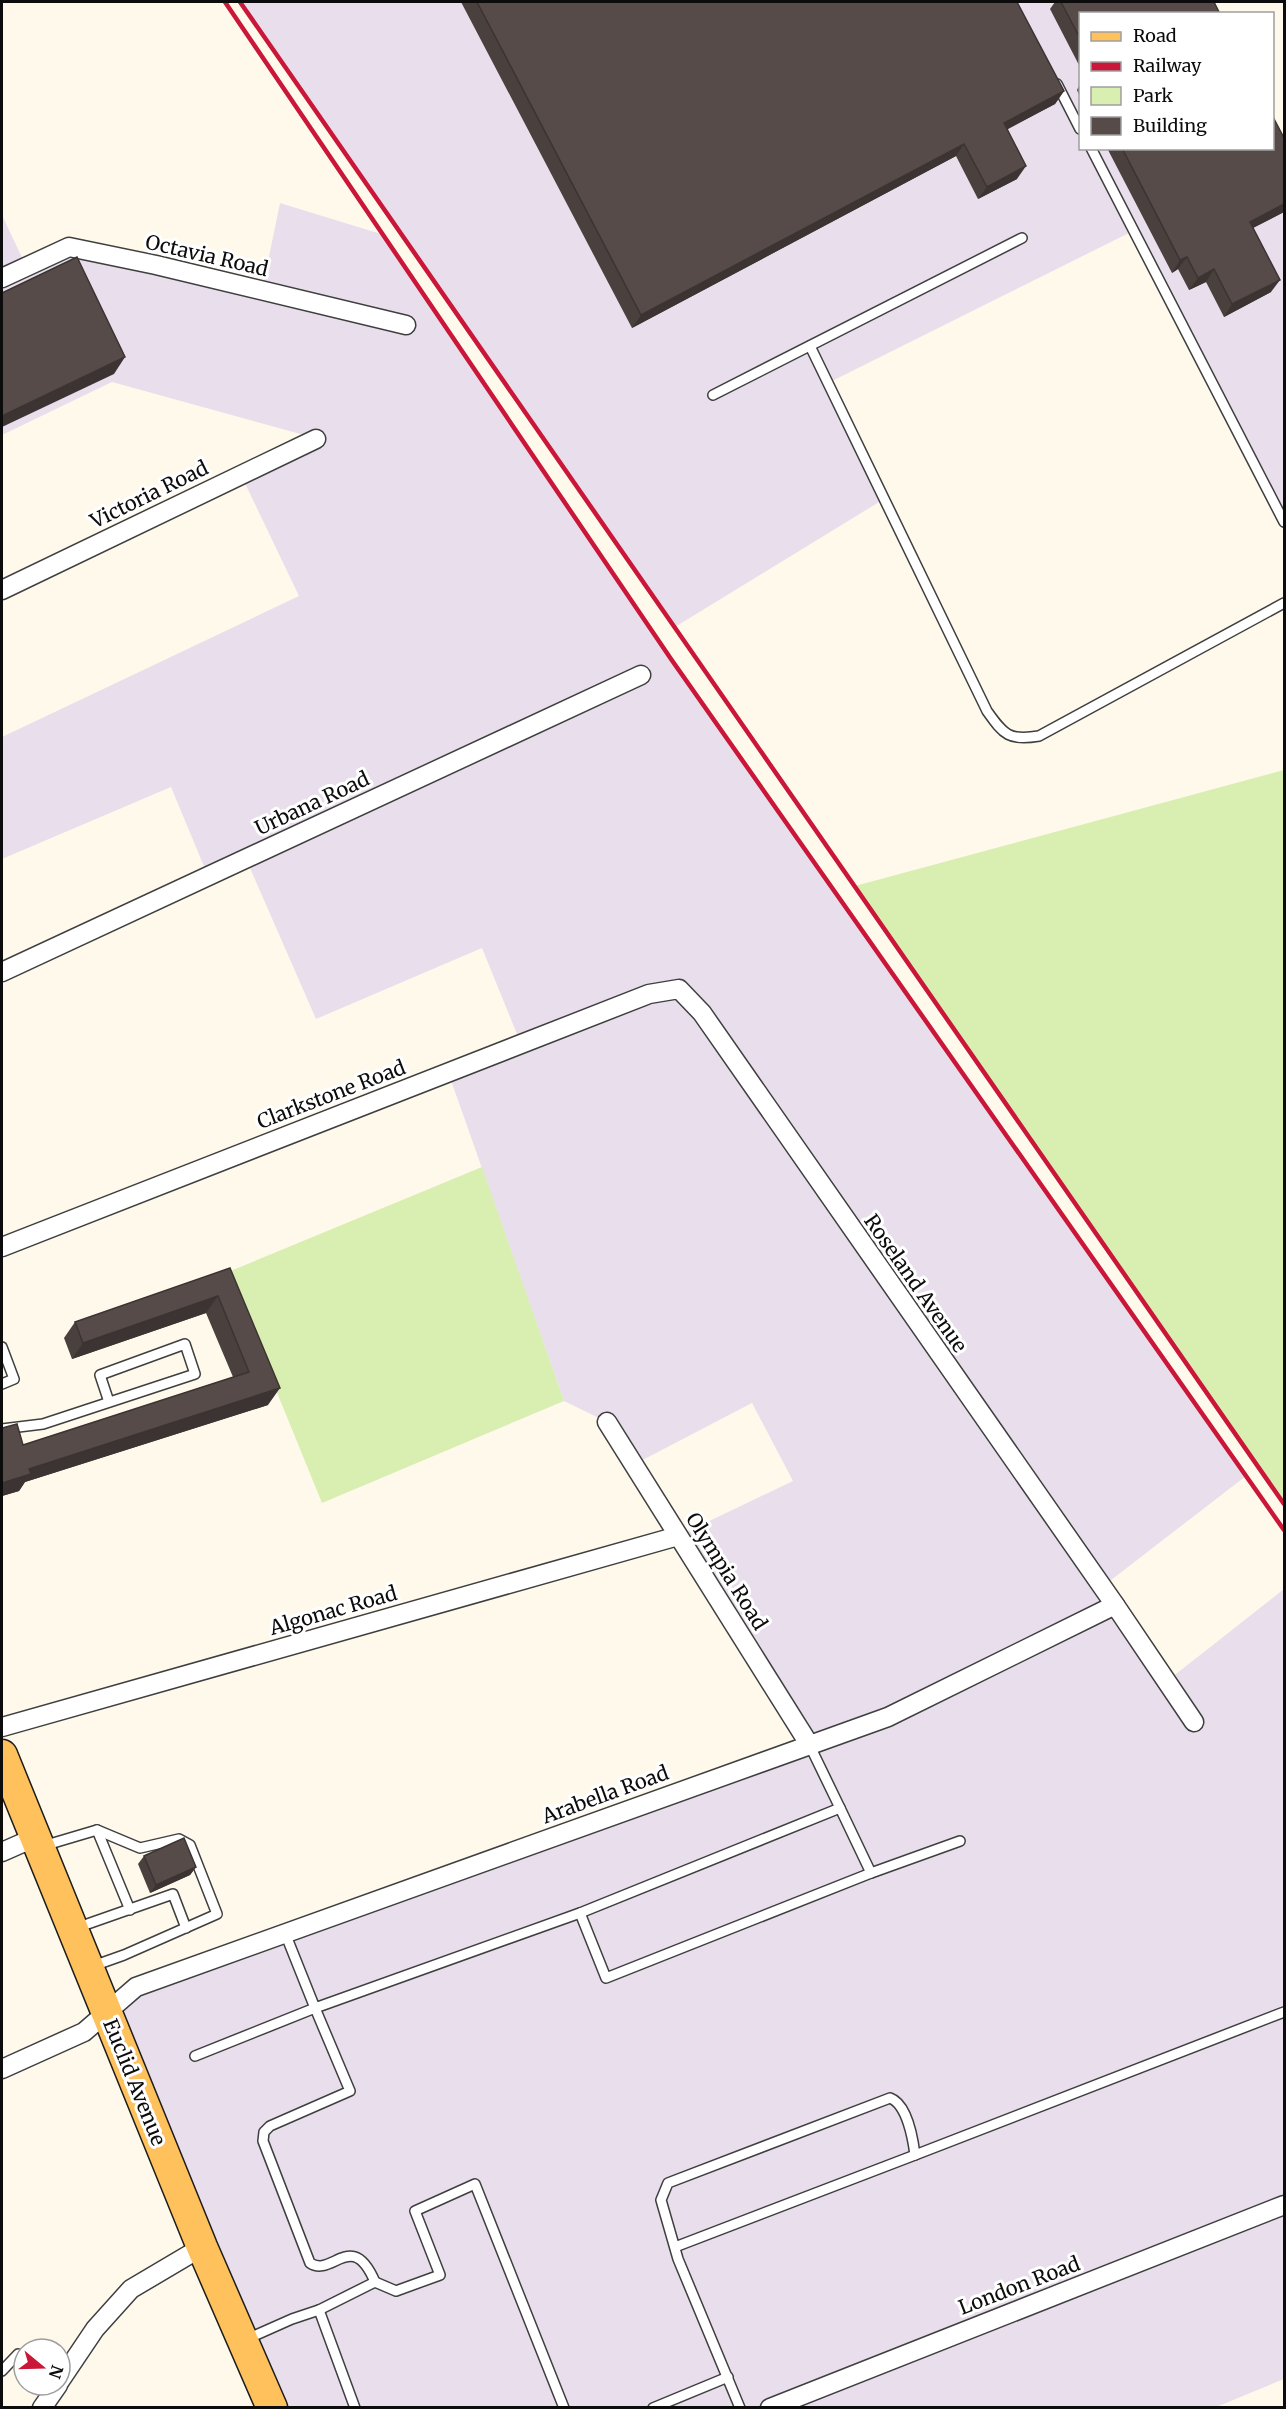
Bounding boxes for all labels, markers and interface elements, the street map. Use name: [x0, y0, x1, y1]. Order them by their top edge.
legend: [1079, 12, 1274, 150]
text: Road: [1133, 24, 1177, 47]
text: Railway: [1133, 54, 1202, 77]
text: Park: [1133, 84, 1174, 107]
text: Building: [1133, 114, 1207, 137]
street label: Octavia Road: [143, 229, 271, 281]
street label: Victoria Road: [85, 455, 212, 534]
street label: Urbana Road: [251, 766, 373, 840]
street label: Clarkstone Road: [253, 1054, 409, 1134]
street label: Roseland Avenue: [859, 1209, 973, 1357]
street label: Olympia Road: [681, 1508, 773, 1634]
street label: Algonac Road: [265, 1580, 400, 1640]
street label: Arabella Road: [537, 1760, 672, 1829]
street label: Euclid Avenue: [98, 2015, 172, 2149]
street label: London Road: [955, 2250, 1083, 2320]
north arrow: [12, 2337, 72, 2397]
text: N: [45, 2363, 68, 2381]

